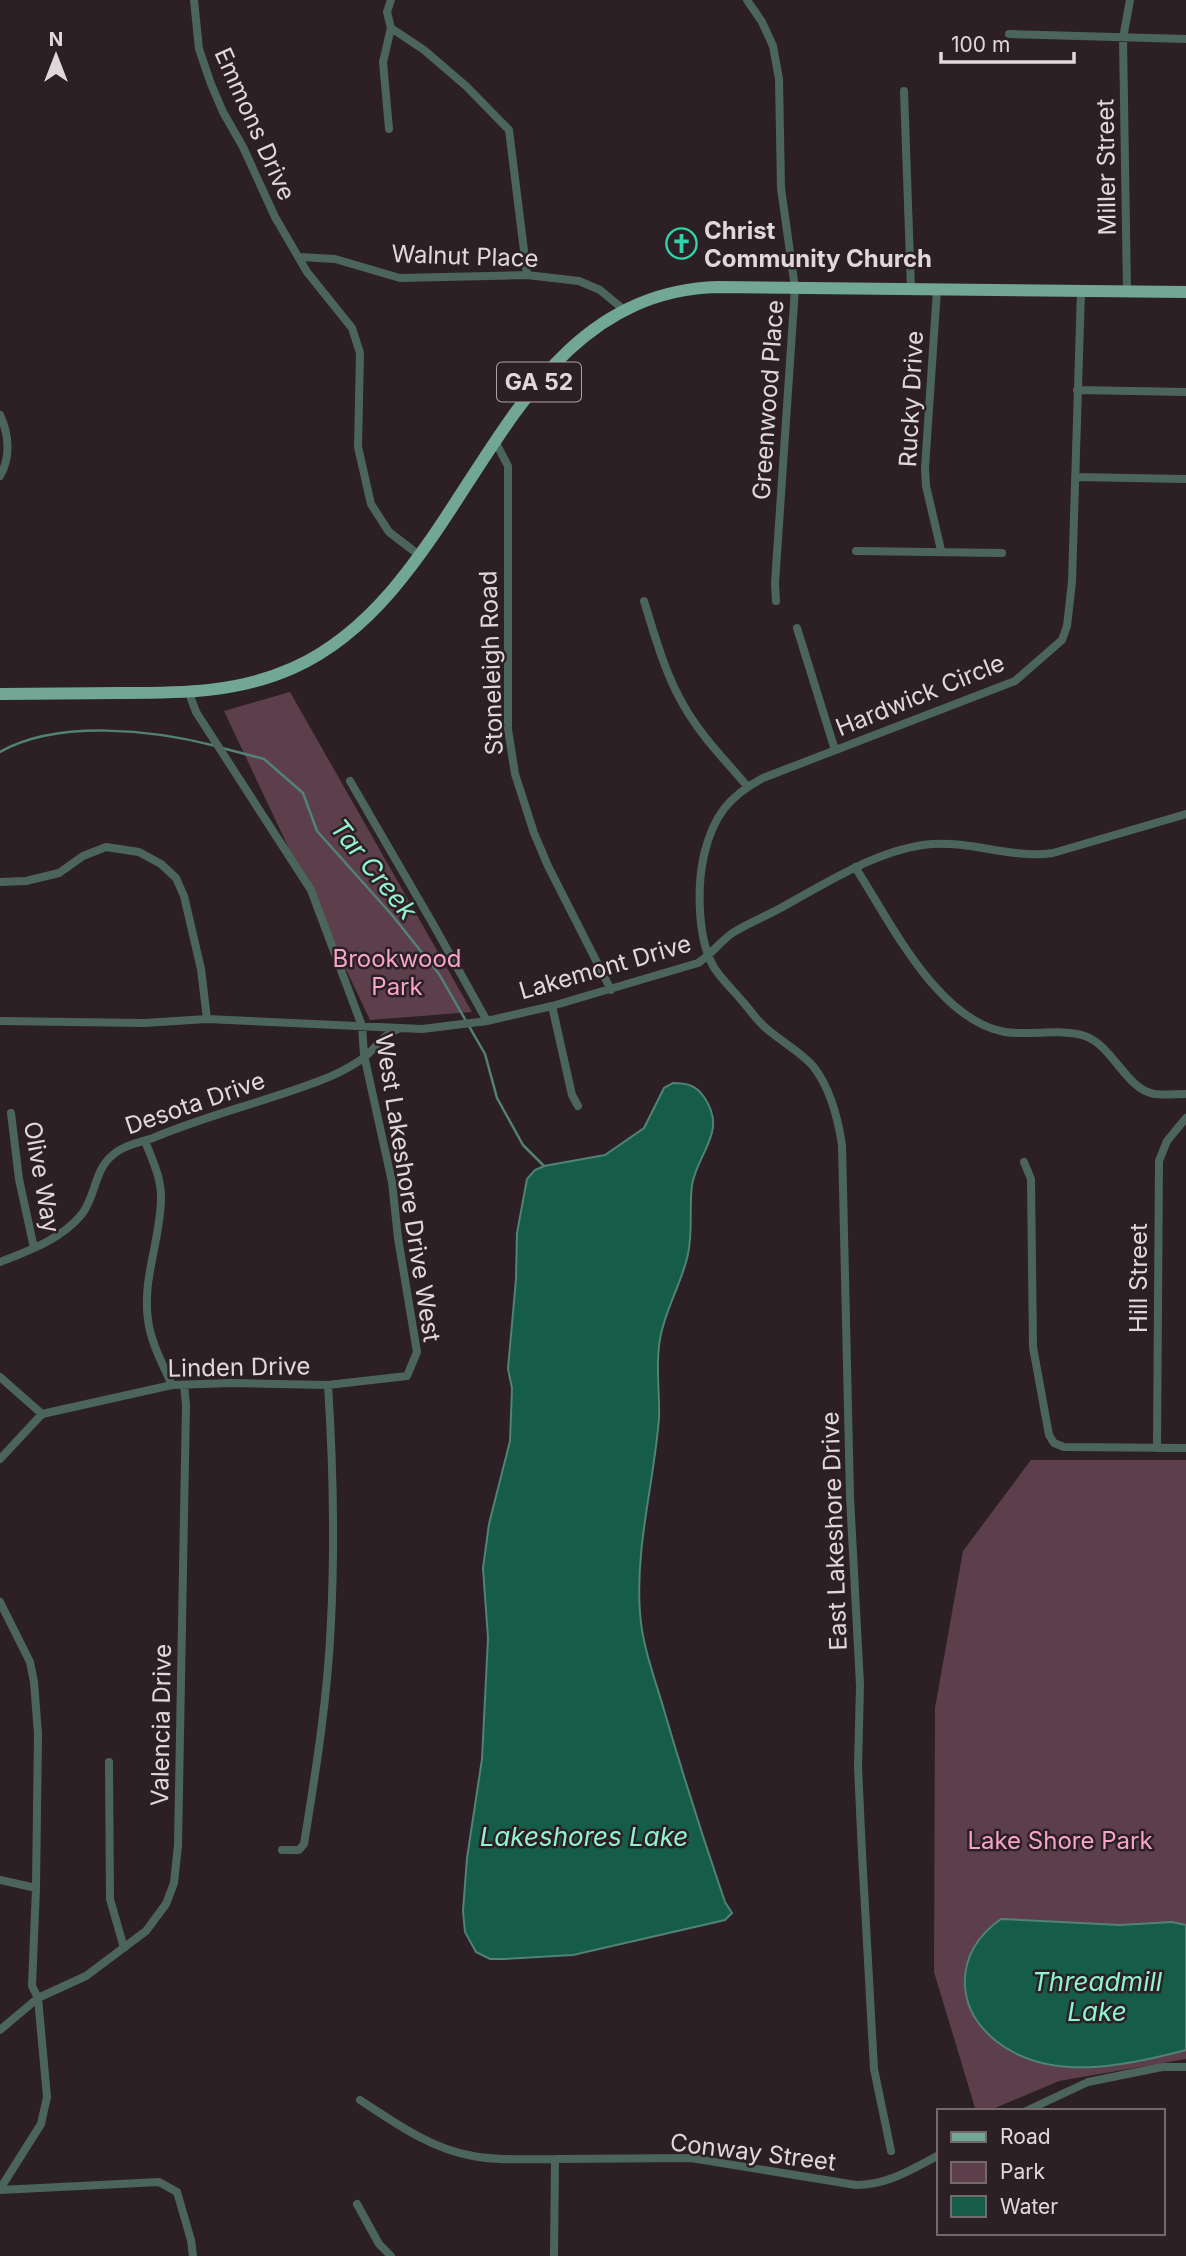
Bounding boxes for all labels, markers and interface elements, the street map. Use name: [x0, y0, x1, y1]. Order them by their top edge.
north arrow: [21, 21, 91, 91]
scale bar: [941, 21, 1074, 65]
text: N: [49, 28, 63, 51]
text: 100 m: [951, 32, 1010, 57]
street label: Emmons Drive: [208, 43, 302, 205]
street label: Miller Street: [1090, 98, 1122, 236]
place label: Christ Community Church: [704, 216, 932, 273]
church icon: Christ Community Church: [664, 227, 698, 261]
street label: Walnut Place: [391, 239, 539, 273]
street label: Greenwood Place: [747, 299, 789, 501]
street label: Rucky Drive: [893, 330, 929, 468]
road number: GA 52: [497, 362, 581, 402]
street label: Stoneleigh Road: [473, 570, 509, 756]
street label: Hardwick Circle: [831, 648, 1009, 742]
water label: Tar Creek: [324, 812, 424, 926]
street label: Lakemont Drive: [516, 929, 694, 1005]
park label: Brookwood Park: [333, 944, 461, 1001]
street label: West Lakeshore Drive West: [369, 1032, 447, 1344]
street label: Desota Drive: [121, 1066, 269, 1140]
street label: Olive Way: [18, 1119, 66, 1235]
street label: Hill Street: [1124, 1223, 1153, 1333]
street label: Linden Drive: [167, 1351, 311, 1383]
street label: East Lakeshore Drive: [815, 1411, 853, 1651]
street label: Valencia Drive: [145, 1644, 177, 1806]
water label: Lakeshores Lake: [480, 1821, 688, 1852]
park label: Lake Shore Park: [967, 1826, 1153, 1855]
water label: Threadmill Lake: [1032, 1966, 1163, 2027]
legend: [937, 2109, 1165, 2235]
text: Road: [1000, 2124, 1051, 2149]
street label: Conway Street: [668, 2127, 838, 2177]
text: Park: [1000, 2159, 1045, 2184]
text: Water: [1000, 2194, 1058, 2219]

